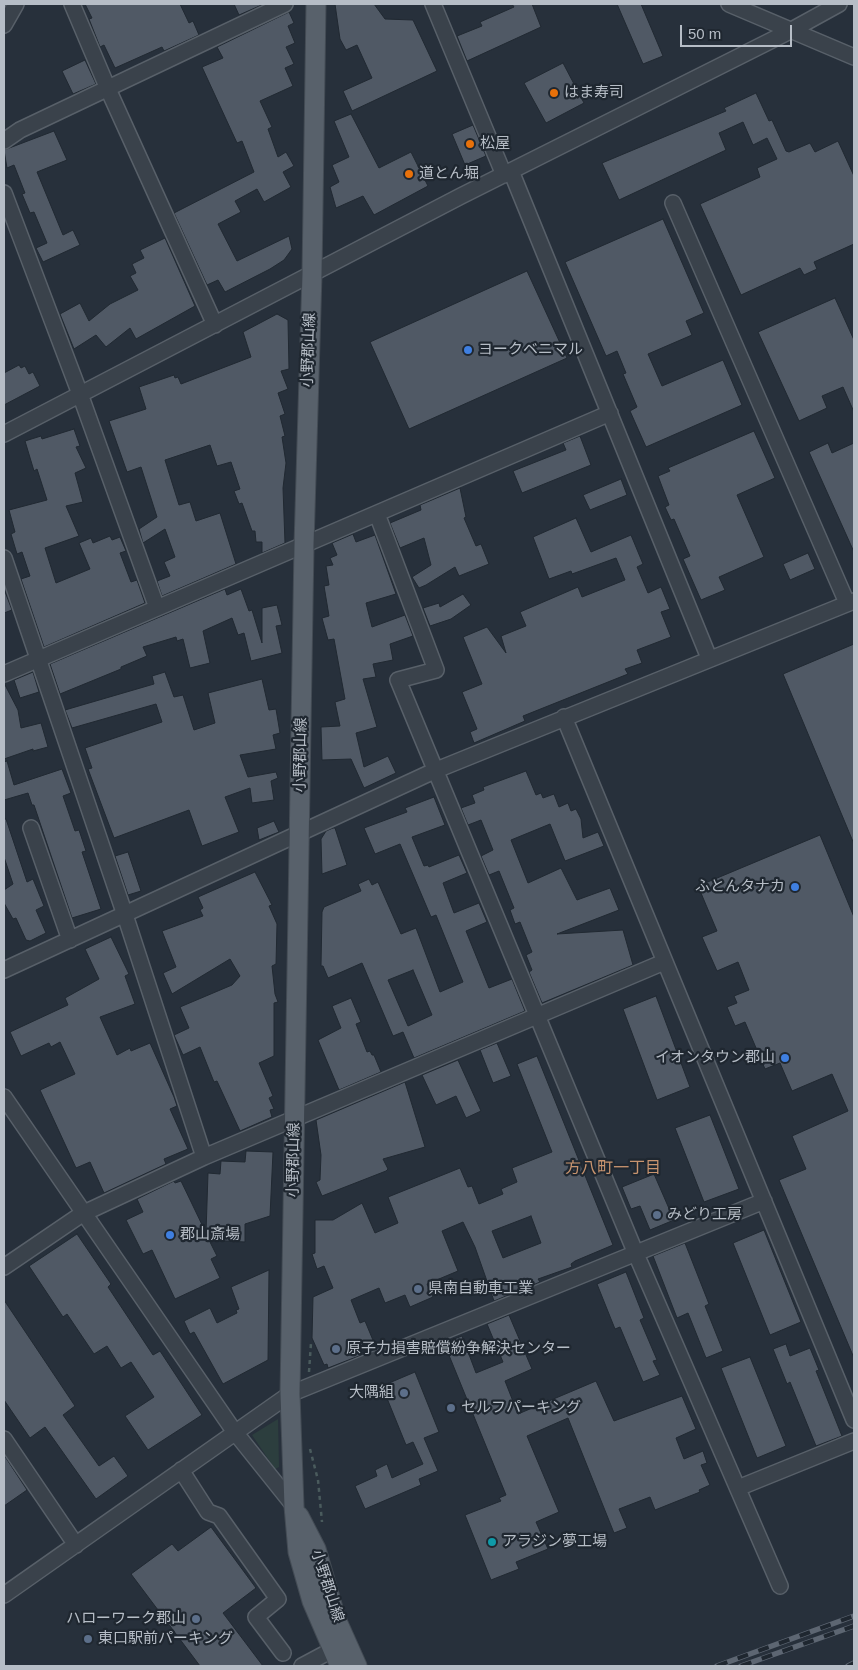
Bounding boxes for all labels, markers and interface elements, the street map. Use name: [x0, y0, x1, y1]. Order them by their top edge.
scale bar: [683, 15, 796, 47]
text: 50 m: [688, 25, 721, 42]
place label: はま寿司: [564, 84, 624, 102]
marker: はま寿司: [548, 87, 560, 99]
place label: 松屋: [480, 135, 510, 153]
marker: 松屋: [464, 138, 476, 150]
place label: 道とん堀: [419, 165, 479, 183]
marker: 道とん堀: [403, 168, 415, 180]
street label: 小野郡山線: [299, 312, 319, 388]
place label: ヨークベニマル: [478, 341, 583, 359]
marker: ヨークベニマル: [462, 344, 474, 356]
street label: 小野郡山線: [291, 717, 311, 793]
place label: ふとんタナカ: [695, 878, 785, 896]
marker: ふとんタナカ: [789, 881, 801, 893]
place label: イオンタウン郡山: [655, 1049, 775, 1067]
marker: イオンタウン郡山: [779, 1052, 791, 1064]
street label: 小野郡山線: [284, 1122, 304, 1198]
district label: 方八町一丁目: [565, 1159, 661, 1179]
place label: みどり工房: [667, 1206, 742, 1224]
marker: みどり工房: [651, 1209, 663, 1221]
place label: 郡山斎場: [180, 1226, 240, 1244]
marker: 郡山斎場: [164, 1229, 176, 1241]
place label: 県南自動車工業: [428, 1280, 533, 1298]
marker: 県南自動車工業: [412, 1283, 424, 1295]
place label: 原子力損害賠償紛争解決センター: [346, 1340, 571, 1358]
marker: 原子力損害賠償紛争解決センター: [330, 1343, 342, 1355]
place label: 大隅組: [349, 1384, 394, 1402]
marker: 大隅組: [398, 1387, 410, 1399]
place label: セルフパーキング: [461, 1399, 581, 1417]
marker: セルフパーキング: [445, 1402, 457, 1414]
place label: アラジン夢工場: [502, 1533, 607, 1551]
marker: アラジン夢工場: [486, 1536, 498, 1548]
street label: 小野郡山線: [307, 1548, 347, 1624]
place label: ハローワーク郡山: [66, 1610, 186, 1628]
marker: ハローワーク郡山: [190, 1613, 202, 1625]
place label: 東口駅前パーキング: [98, 1630, 233, 1648]
marker: 東口駅前パーキング: [82, 1633, 94, 1645]

